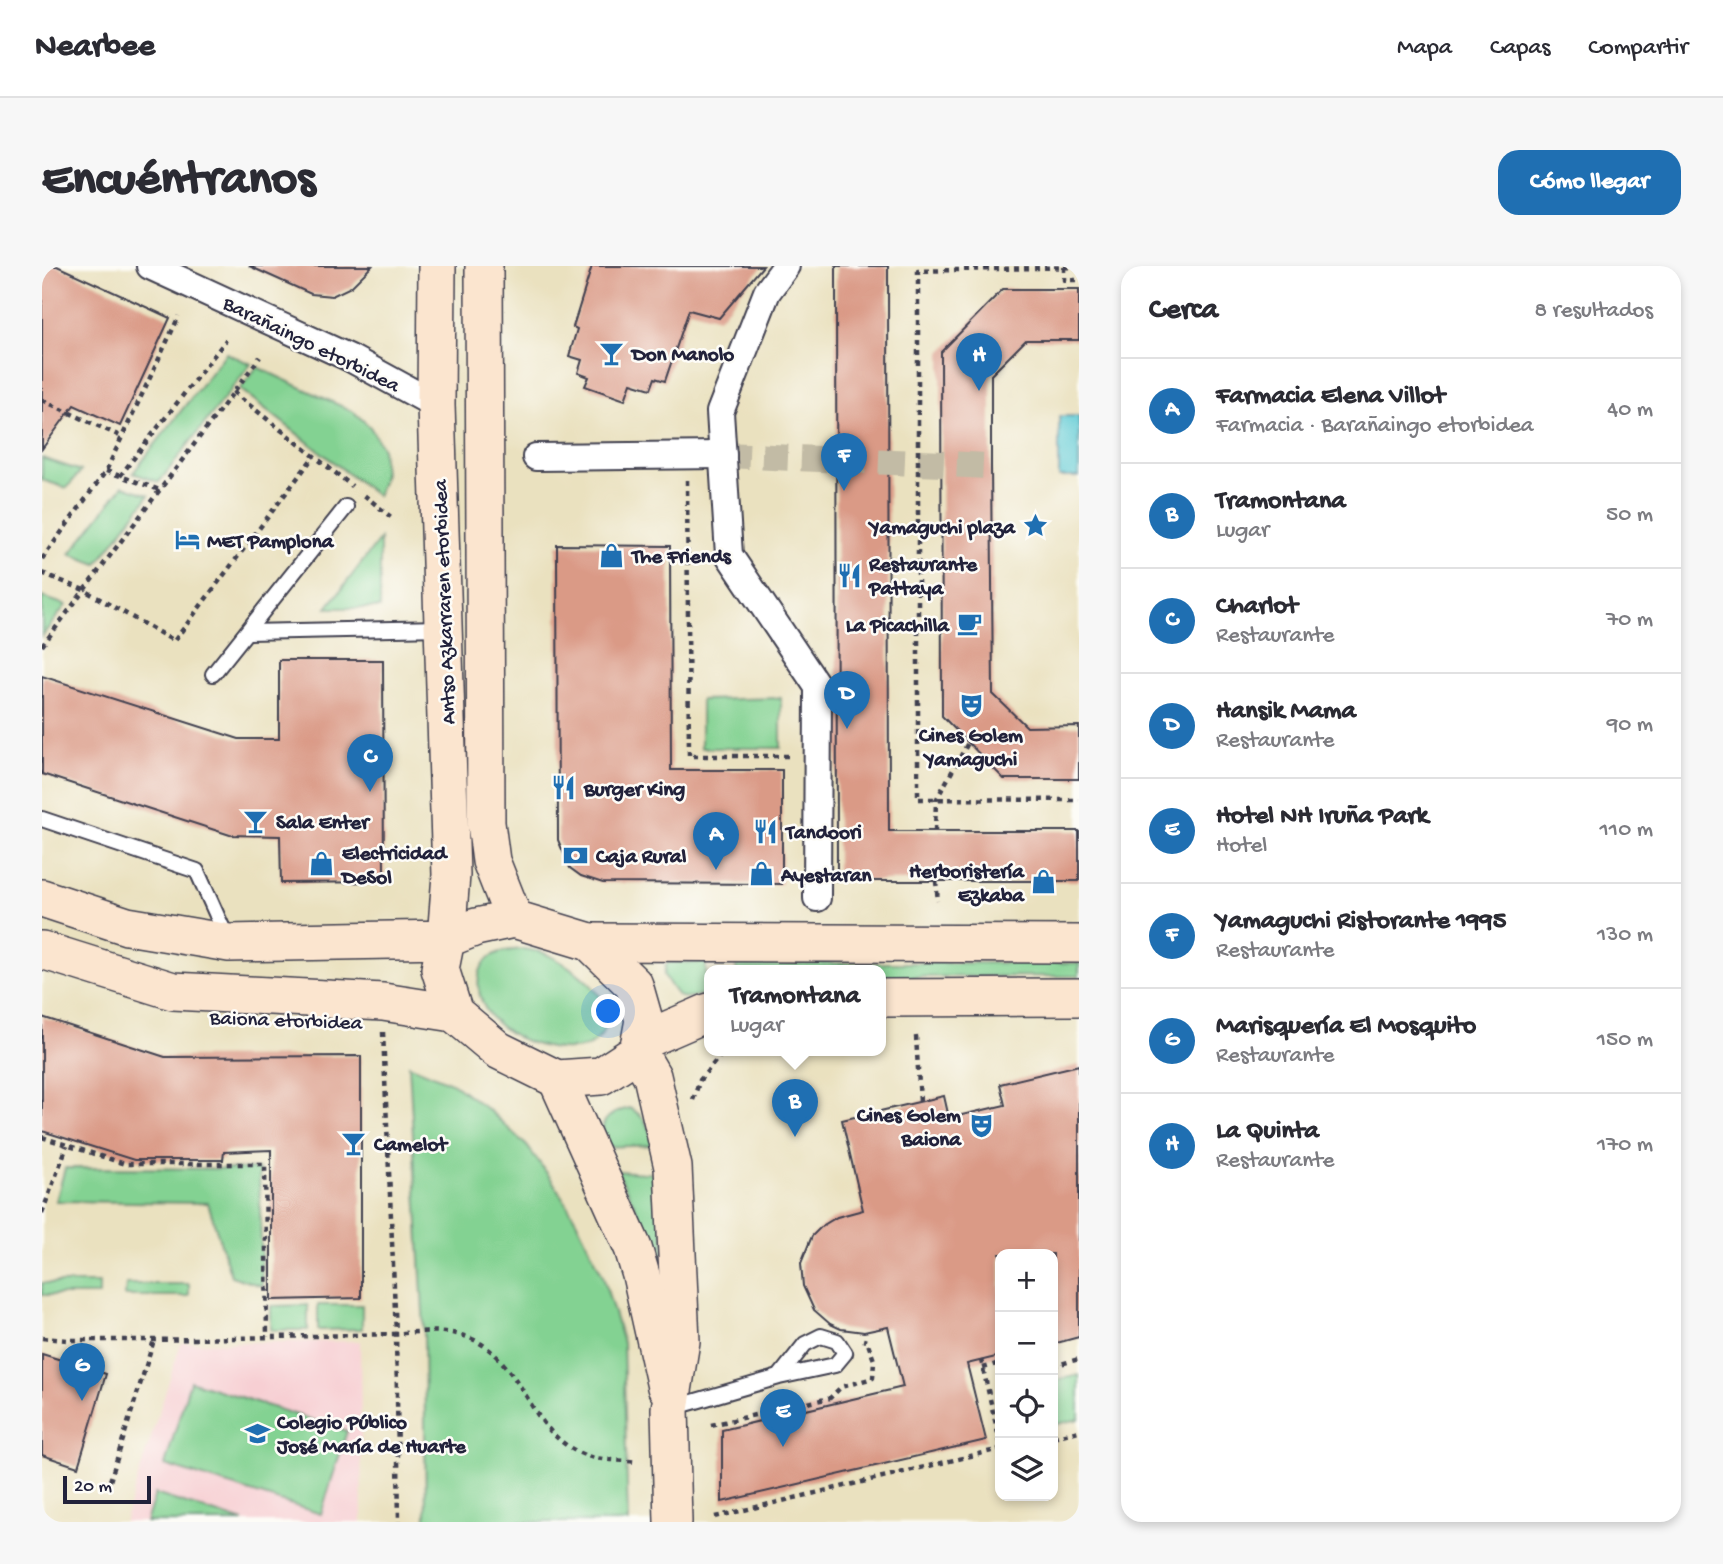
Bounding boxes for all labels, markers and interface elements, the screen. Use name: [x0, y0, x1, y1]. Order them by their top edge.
text: Nearbee: [35, 29, 155, 67]
text: Mapa: [1397, 34, 1452, 63]
text: Capas: [1490, 34, 1550, 63]
text: Compartir: [1588, 34, 1688, 63]
button: Cómo llegar: [1498, 150, 1681, 215]
text: Encuéntranos: [42, 153, 315, 211]
street label: Barañaingo etorbidea: [217, 292, 404, 400]
text: Cerca: [1149, 294, 1218, 329]
text: 8 resultados: [1535, 298, 1653, 325]
pin: H: [956, 333, 1002, 391]
bar icon: Don Manolo: [598, 339, 626, 367]
place label: Don Manolo: [630, 344, 734, 369]
text: Farmacia Elena Villot: [1216, 382, 1445, 413]
text: A: [1165, 397, 1179, 424]
text: 40 m: [1607, 397, 1653, 424]
text: Farmacia · Barañaingo etorbidea: [1216, 413, 1534, 440]
pin: F: [821, 433, 867, 491]
street label: Antso Azkarraren etorbidea: [430, 478, 463, 725]
text: Tramontana: [1216, 487, 1346, 518]
text: B: [1166, 502, 1178, 529]
text: 50 m: [1606, 502, 1653, 529]
place icon: Yamaguchi plaza: [1021, 512, 1049, 540]
place label: Yamaguchi plaza: [867, 517, 1016, 542]
text: Lugar: [1216, 518, 1269, 545]
hotel icon: MET Pamplona: [173, 526, 201, 554]
place label: MET Pamplona: [207, 531, 335, 556]
shop icon: The Friends: [598, 541, 626, 569]
place label: The Friends: [630, 546, 732, 571]
place label: Restaurante Pattaya: [868, 554, 978, 603]
restaurant icon: Restaurante Pattaya: [835, 561, 863, 589]
text: Charlot: [1216, 592, 1298, 623]
text: C: [1166, 607, 1178, 634]
text: 70 m: [1606, 607, 1653, 634]
cafe icon: La Picachilla: [955, 610, 983, 638]
place label: La Picachilla: [846, 615, 950, 640]
text: Restaurante: [1216, 623, 1334, 650]
pin: D: [824, 671, 870, 729]
theatre icon: Cines Golem Yamaguchi: [957, 691, 985, 719]
text: Hansik Mama: [1216, 697, 1356, 728]
text: D: [1165, 712, 1180, 739]
text: 90 m: [1607, 712, 1653, 739]
place label: Cines Golem Yamaguchi: [918, 725, 1023, 774]
text: Restaurante: [1216, 728, 1334, 755]
pin: C: [347, 734, 393, 792]
restaurant icon: Burger King: [550, 774, 578, 802]
place label: Burger King: [583, 779, 685, 804]
text: Hotel NH Iruña Park: [1216, 802, 1428, 833]
bar icon: Sala Enter: [242, 807, 270, 835]
place label: Sala Enter: [276, 812, 371, 837]
pin: A: [693, 812, 739, 870]
restaurant icon: Tandoori: [752, 817, 780, 845]
text: E: [1165, 817, 1179, 844]
text: 110 m: [1600, 817, 1653, 844]
place label: Tandoori: [784, 822, 862, 847]
text: Hotel: [1216, 833, 1267, 860]
bank icon: Caja Rural: [562, 841, 590, 869]
place label: Electricidad DeSol: [340, 843, 449, 892]
place label: Caja Rural: [595, 846, 687, 871]
shop icon: Electricidad DeSol: [308, 850, 336, 878]
shop icon: Ayestaran: [747, 860, 775, 888]
place label: Herboristería Ezkaba: [909, 861, 1025, 910]
place label: Ayestaran: [780, 865, 873, 890]
shop icon: Herboristería Ezkaba: [1030, 868, 1058, 896]
text: Yamaguchi Ristorante 1995: [1216, 907, 1506, 938]
text: F: [1166, 922, 1178, 949]
text: 130 m: [1597, 922, 1653, 949]
text: Restaurante: [1216, 938, 1334, 965]
popup: [704, 965, 886, 1056]
text: Tramontana: [730, 982, 860, 1013]
your location: [591, 994, 625, 1028]
street label: Baiona etorbidea: [208, 1007, 364, 1038]
text: Marisquería El Mosquito: [1216, 1012, 1476, 1043]
text: Lugar: [730, 1013, 783, 1040]
text: G: [1165, 1027, 1179, 1054]
text: 150 m: [1597, 1027, 1653, 1054]
text: Restaurante: [1216, 1043, 1334, 1070]
pin: B: [772, 1079, 818, 1137]
place label: Cines Golem Baiona: [856, 1105, 962, 1154]
theatre icon: Cines Golem Baiona: [967, 1112, 995, 1140]
text: La Quinta: [1216, 1117, 1319, 1148]
bar icon: Camelot: [340, 1129, 368, 1157]
text: H: [1165, 1132, 1179, 1159]
text: 170 m: [1597, 1132, 1653, 1159]
place label: Camelot: [373, 1134, 449, 1159]
text: Restaurante: [1216, 1148, 1334, 1175]
map controls: [995, 1249, 1058, 1501]
button: +: [995, 1249, 1058, 1312]
button: −: [995, 1312, 1058, 1375]
pin: G: [59, 1343, 105, 1401]
button: locate: [995, 1375, 1058, 1438]
pin: E: [760, 1389, 806, 1447]
place label: Colegio Público José María de Huarte: [276, 1412, 467, 1461]
school or university icon: Colegio Público José María de Huarte: [243, 1419, 271, 1447]
button: layers: [995, 1438, 1058, 1501]
scale bar: [63, 1473, 150, 1505]
text: 20 m: [74, 1476, 112, 1499]

